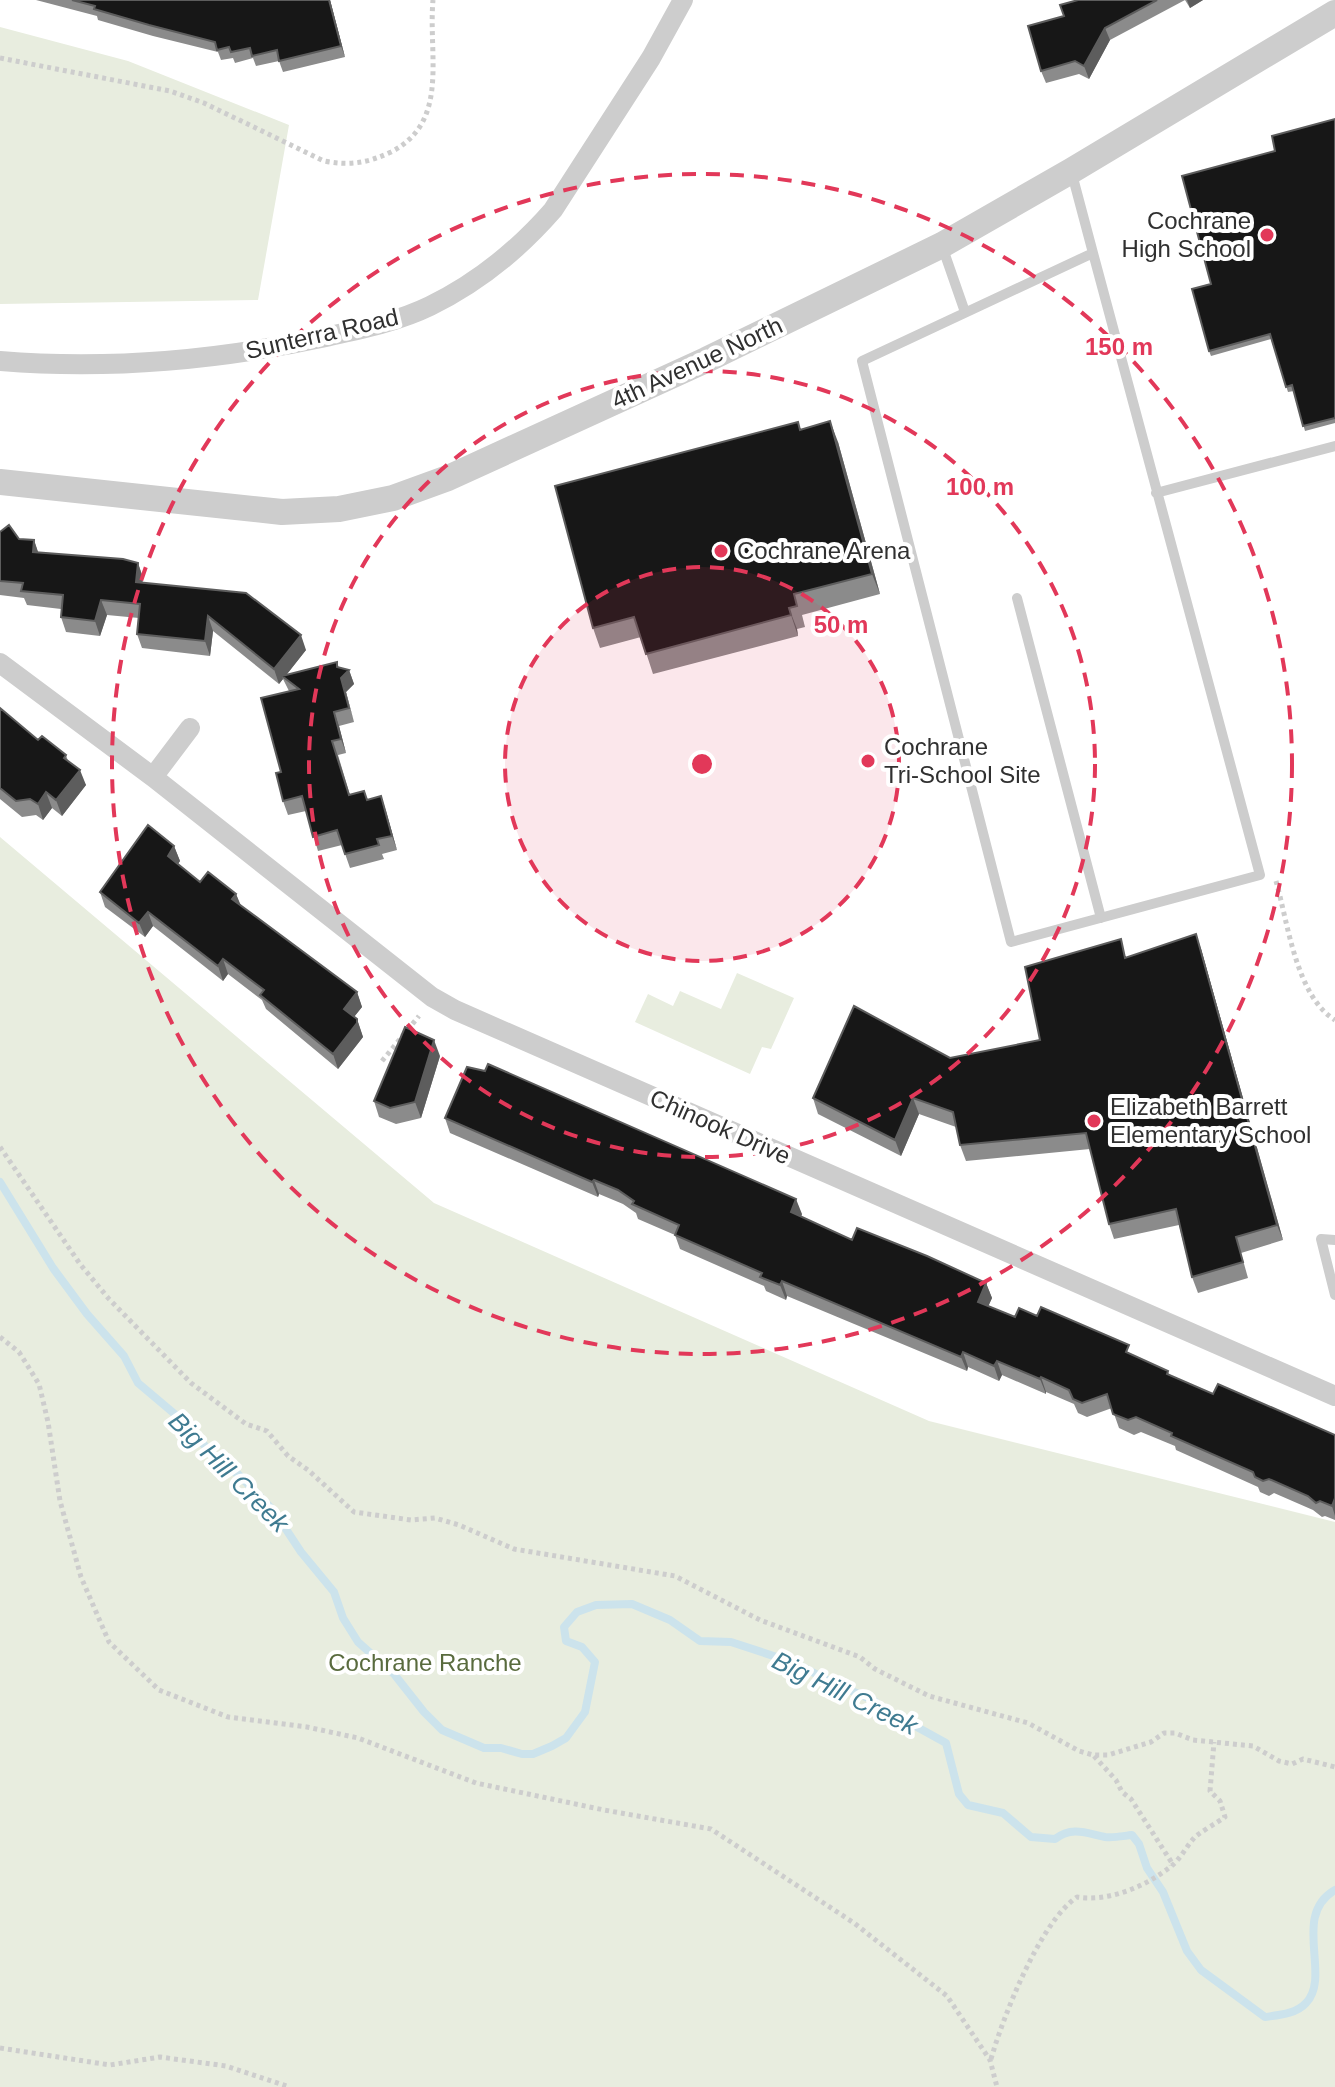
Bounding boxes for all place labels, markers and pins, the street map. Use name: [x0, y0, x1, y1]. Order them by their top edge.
place label: Cochrane High School: [1122, 207, 1251, 262]
marker: Cochrane High School: [1258, 226, 1276, 244]
place label: Cochrane Arena: [737, 537, 911, 564]
marker: Cochrane Arena: [712, 542, 730, 560]
place label: Cochrane Tri-School Site: [884, 733, 1041, 788]
centre of rings: [688, 750, 716, 778]
marker: Cochrane Tri-School Site: [859, 752, 877, 770]
place label: Elizabeth Barrett Elementary School: [1110, 1093, 1311, 1148]
marker: Elizabeth Barrett Elementary School: [1085, 1112, 1103, 1130]

